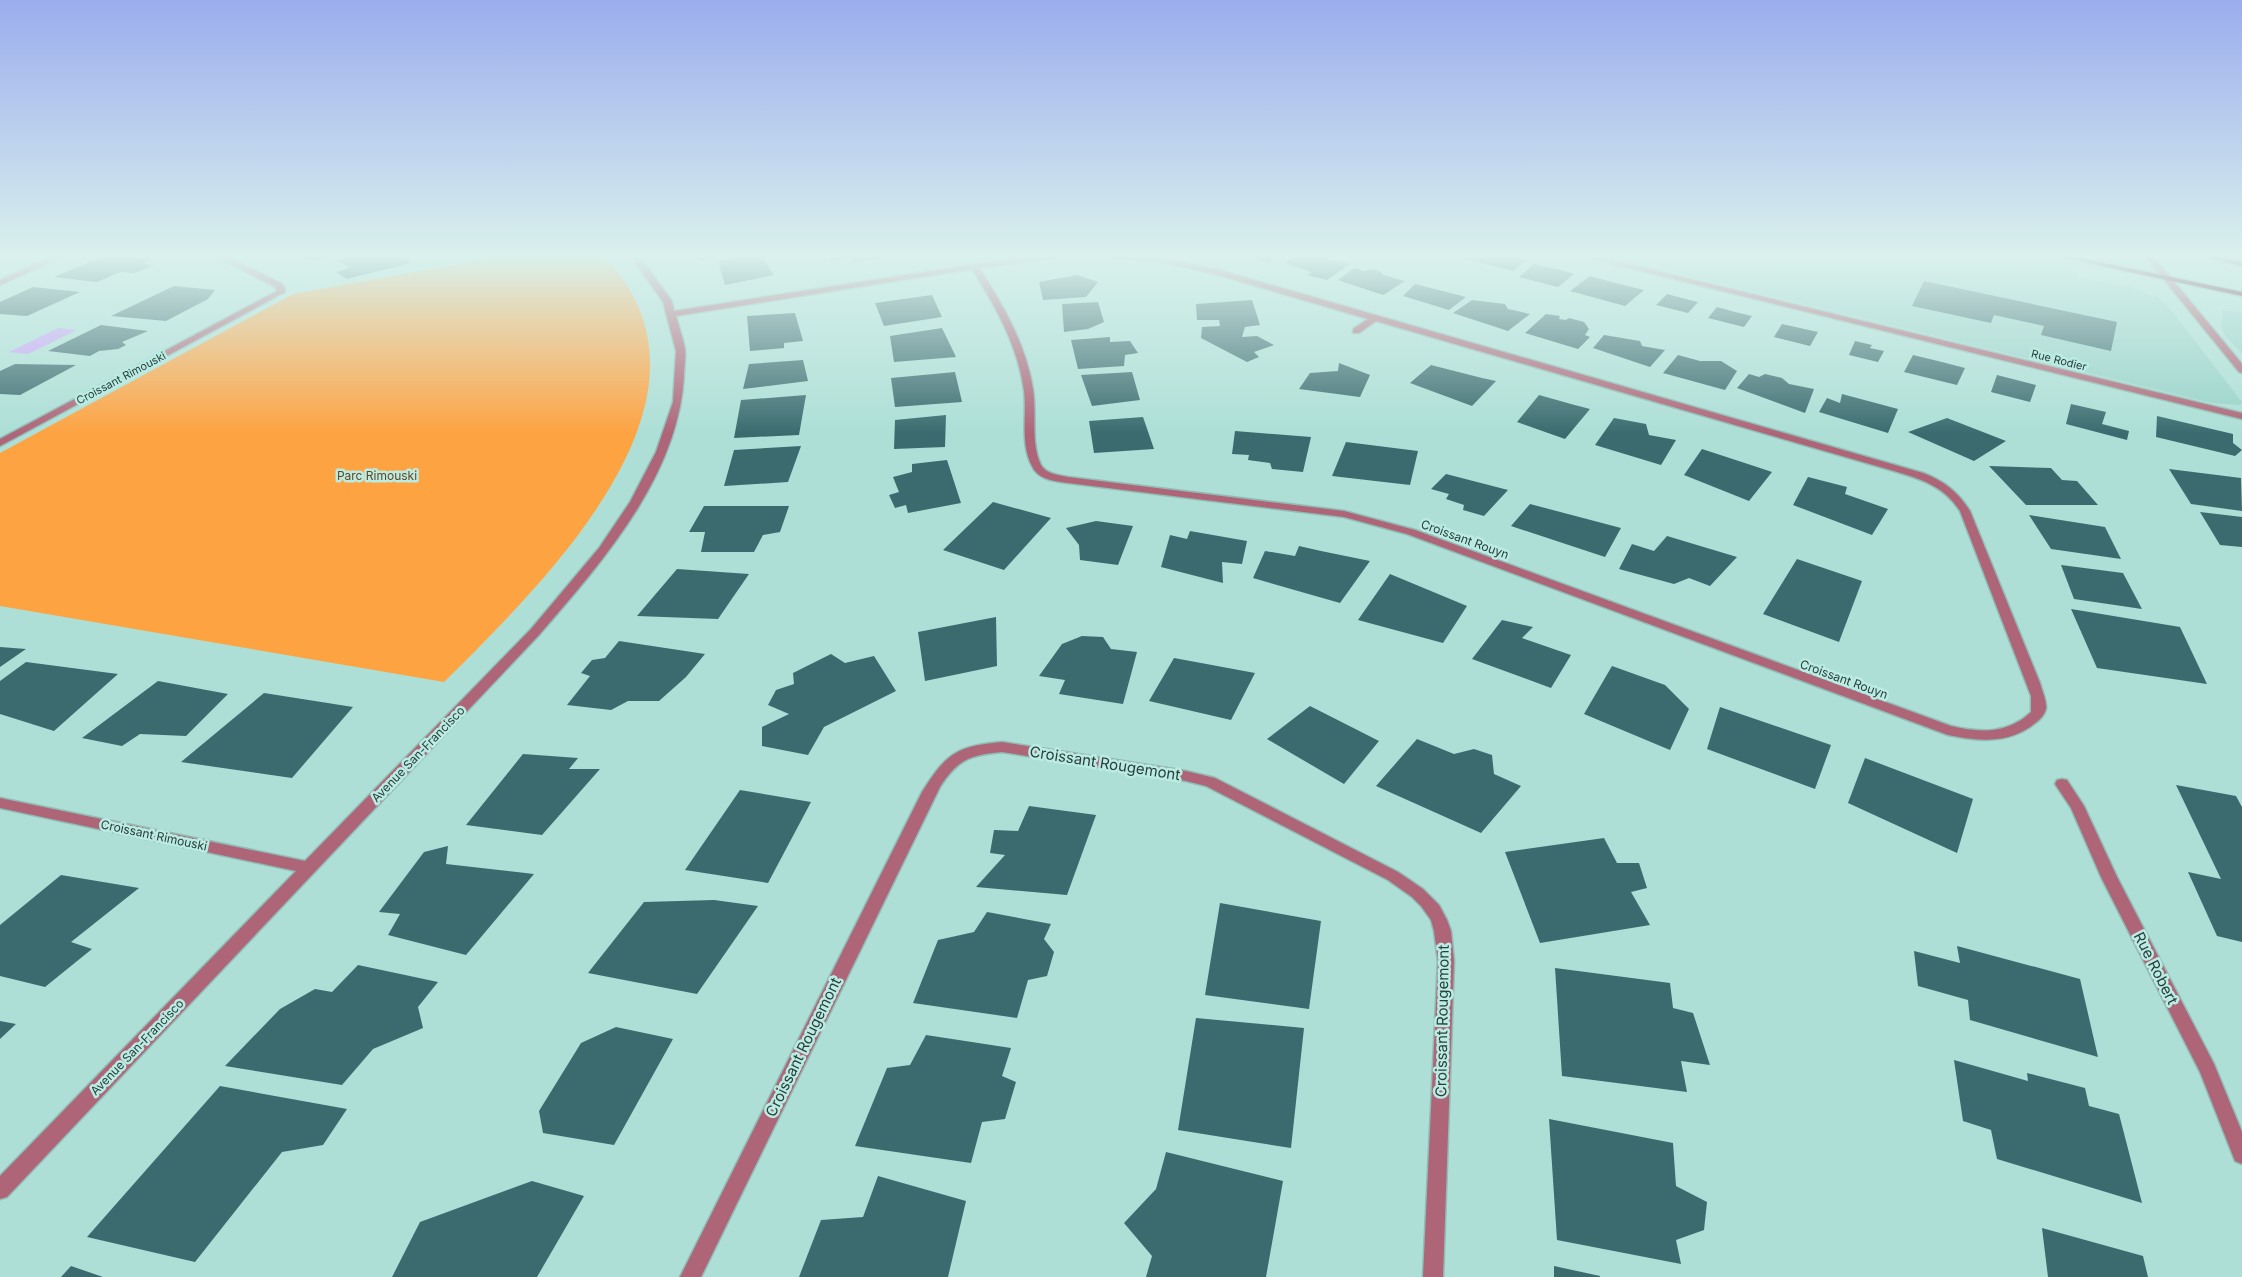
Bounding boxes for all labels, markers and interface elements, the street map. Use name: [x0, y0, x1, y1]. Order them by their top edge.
street label: Rue Rodier: [2030, 346, 2088, 374]
street label: Croissant Rimouski: [74, 349, 168, 407]
park label: Parc Rimouski: [337, 468, 417, 483]
street label: Croissant Rouyn: [1419, 516, 1511, 562]
street label: Croissant Rouyn: [1798, 656, 1890, 702]
street label: Avenue San-Francisco: [368, 703, 468, 805]
street label: Croissant Rougemont: [1028, 742, 1182, 784]
street label: Croissant Rimouski: [99, 816, 209, 854]
street label: Rue Robert: [2130, 929, 2182, 1007]
street label: Croissant Rougemont: [1431, 945, 1453, 1097]
street label: Croissant Rougemont: [761, 974, 845, 1120]
street label: Avenue San-Francisco: [87, 996, 187, 1098]

